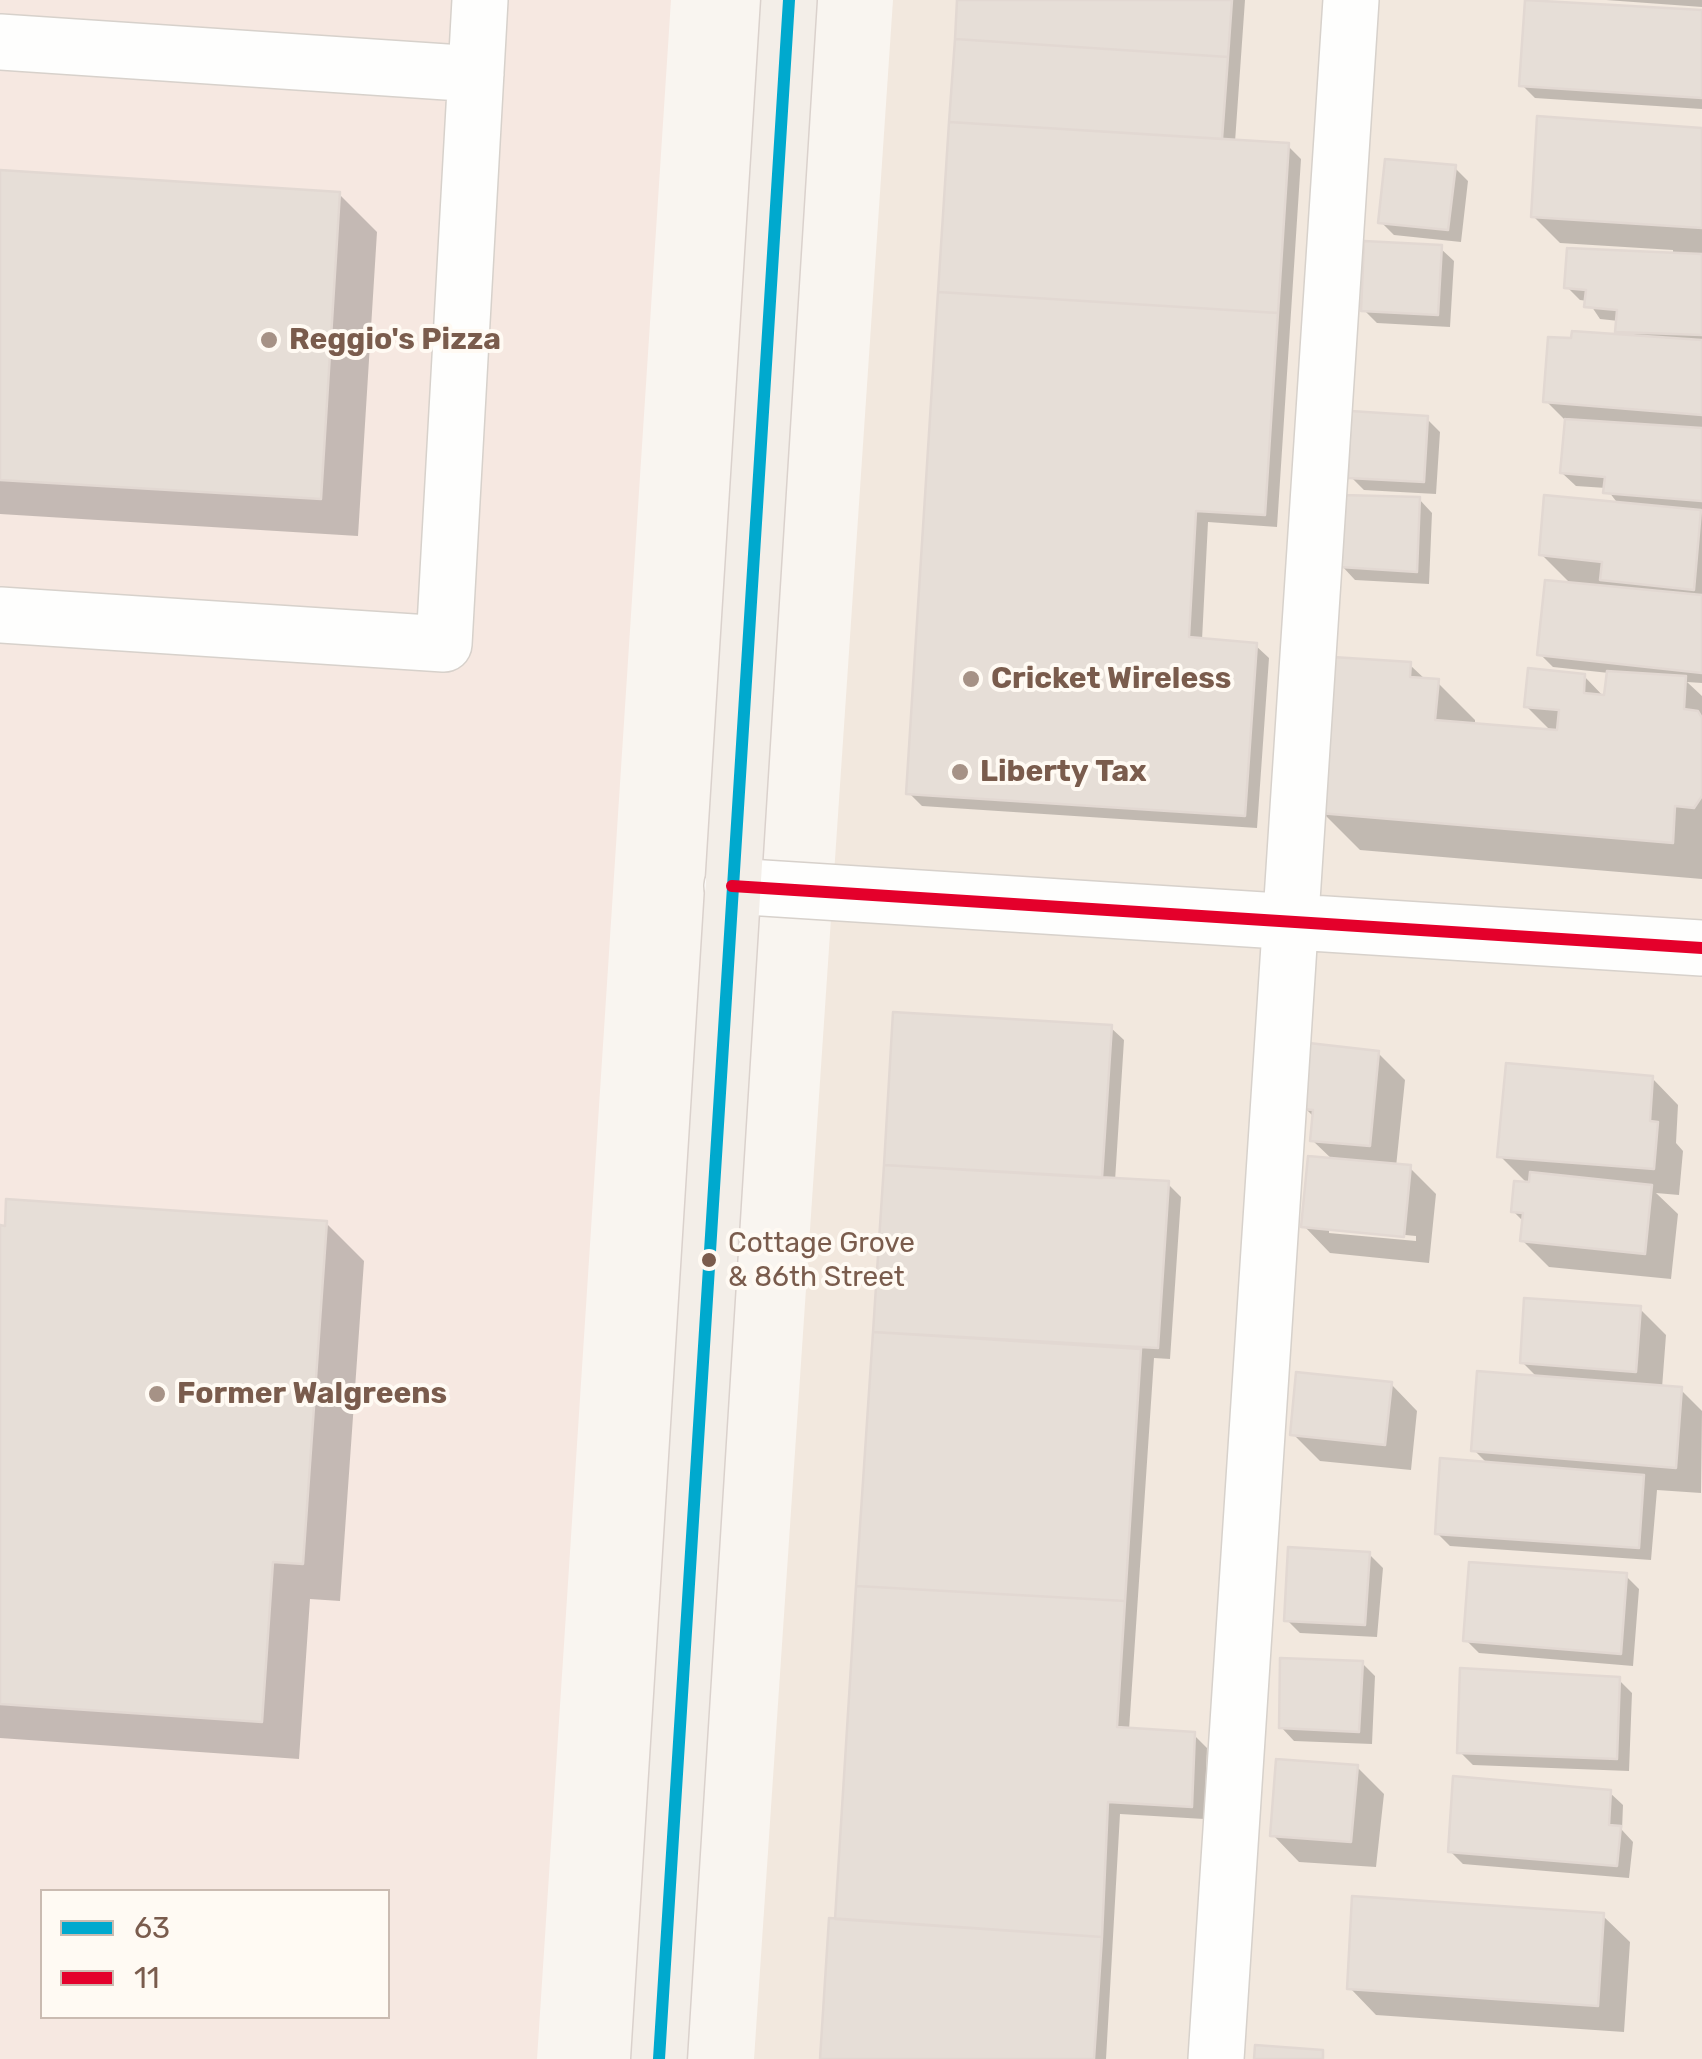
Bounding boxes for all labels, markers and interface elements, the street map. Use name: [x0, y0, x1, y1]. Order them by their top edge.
place label: Reggio's Pizza: [289, 322, 501, 358]
marker: Reggio's Pizza: [258, 329, 280, 351]
place label: Cricket Wireless: [991, 661, 1231, 697]
marker: Cricket Wireless: [960, 668, 982, 690]
place label: Liberty Tax: [980, 754, 1147, 790]
marker: Liberty Tax: [949, 761, 971, 783]
place label: Cottage Grove & 86th Street: [728, 1227, 915, 1293]
marker: Cottage Grove & 86th Street: [699, 1250, 719, 1270]
place label: Former Walgreens: [177, 1376, 447, 1412]
marker: Former Walgreens: [146, 1383, 168, 1405]
legend: [40, 1889, 390, 2019]
text: 63: [134, 1910, 170, 1946]
text: 11: [134, 1960, 160, 1996]

